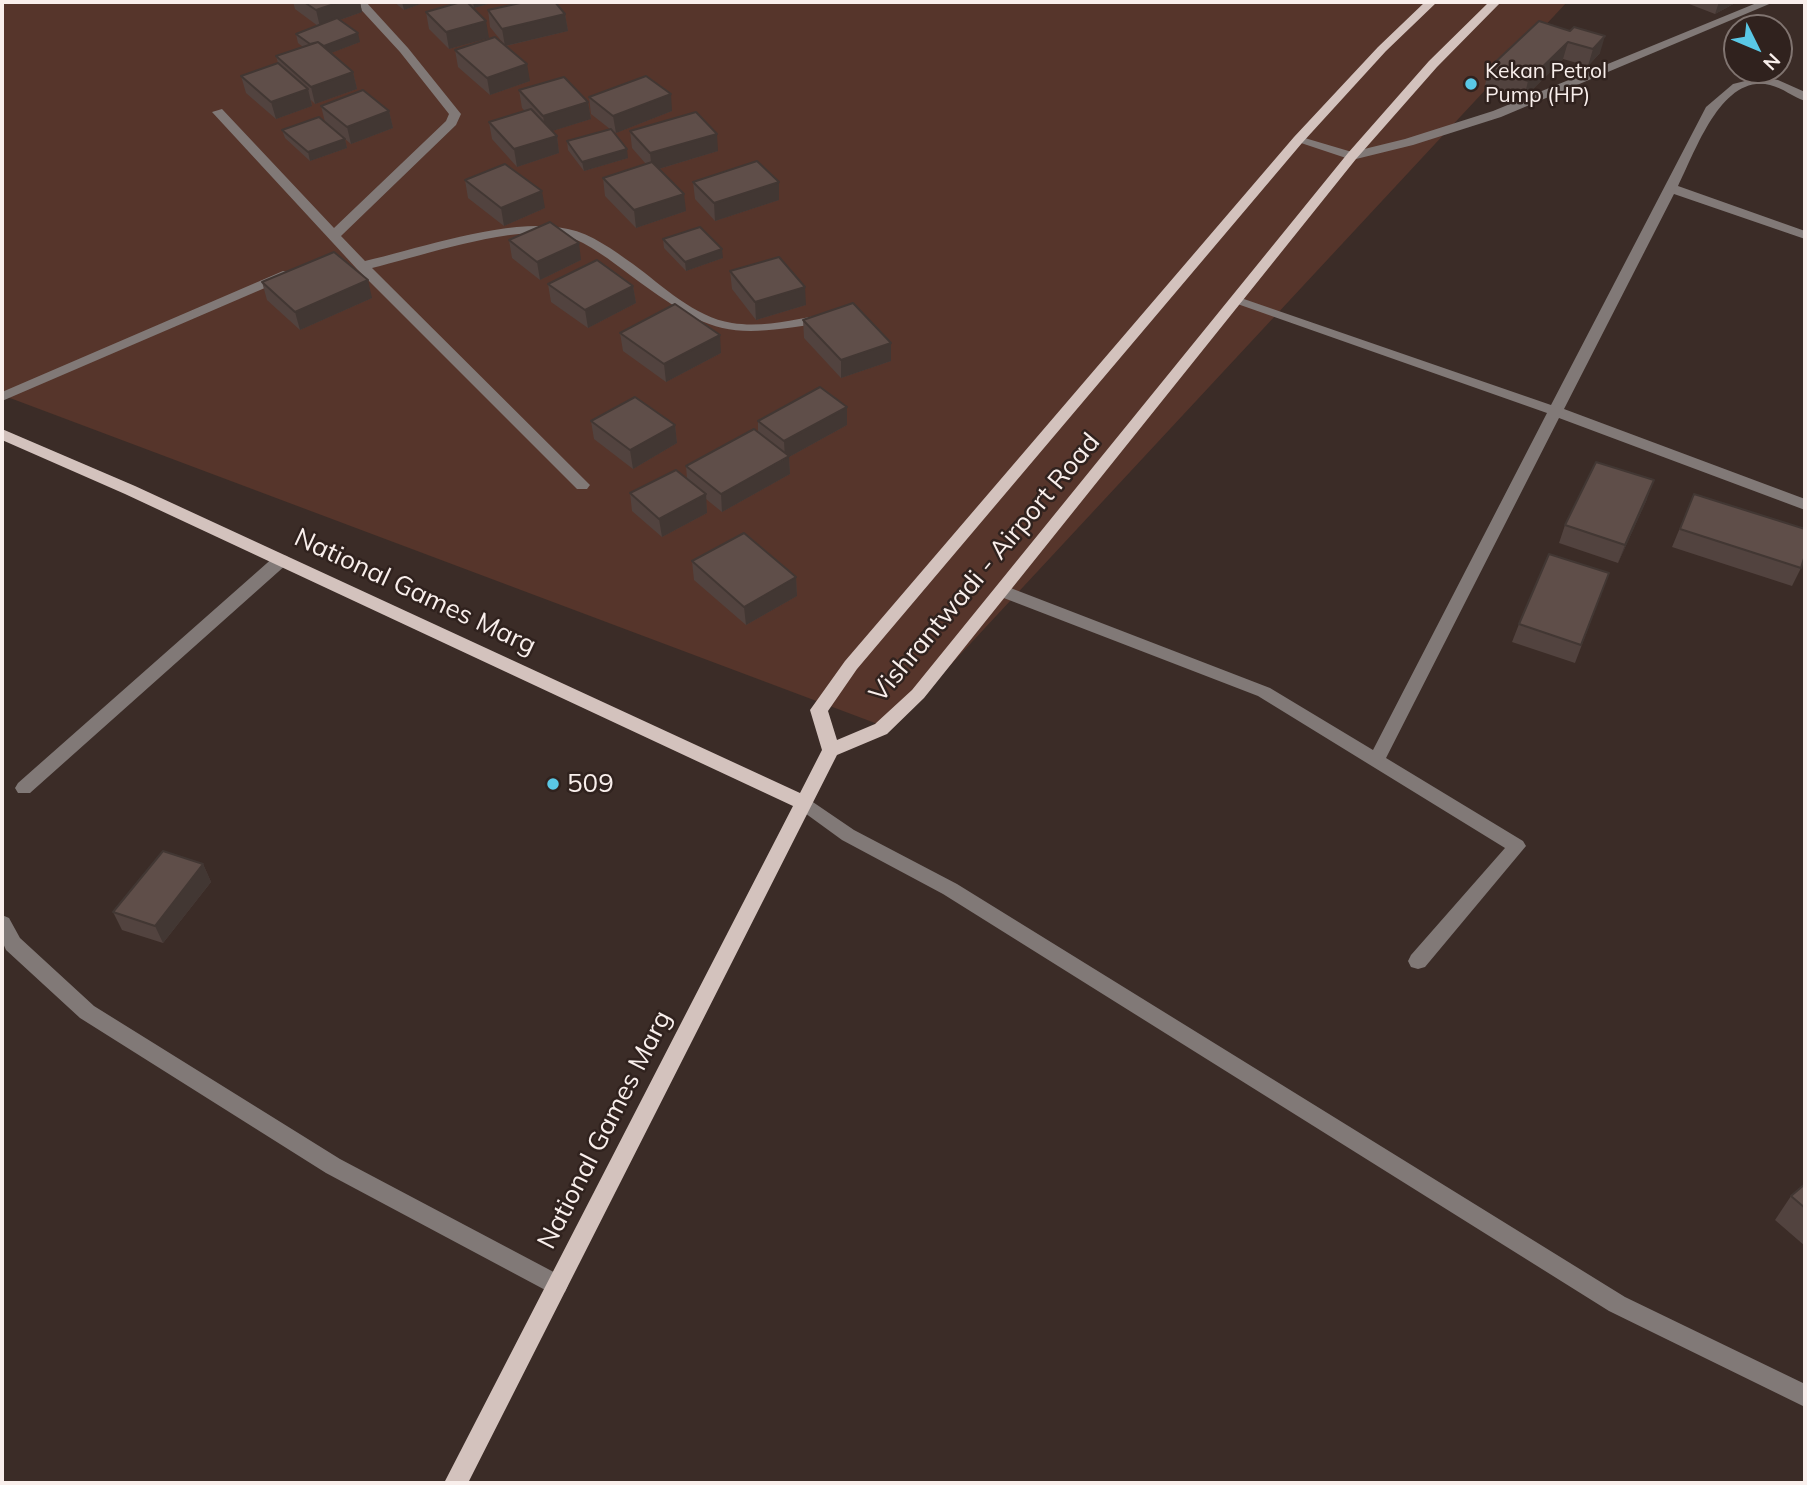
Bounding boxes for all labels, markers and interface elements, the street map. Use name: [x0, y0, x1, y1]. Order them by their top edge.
north arrow: [1723, 14, 1793, 84]
text: N: [1758, 49, 1786, 75]
place label: Kekan Petrol Pump (HP): [1485, 59, 1607, 109]
marker: Kekan Petrol Pump (HP): [1463, 76, 1479, 92]
street label: Vishrantwadi - Airport Road: [863, 427, 1107, 709]
street label: National Games Marg: [289, 522, 541, 662]
place label: 509: [567, 768, 614, 800]
marker: 509: [545, 776, 561, 792]
street label: National Games Marg: [531, 1006, 679, 1254]

